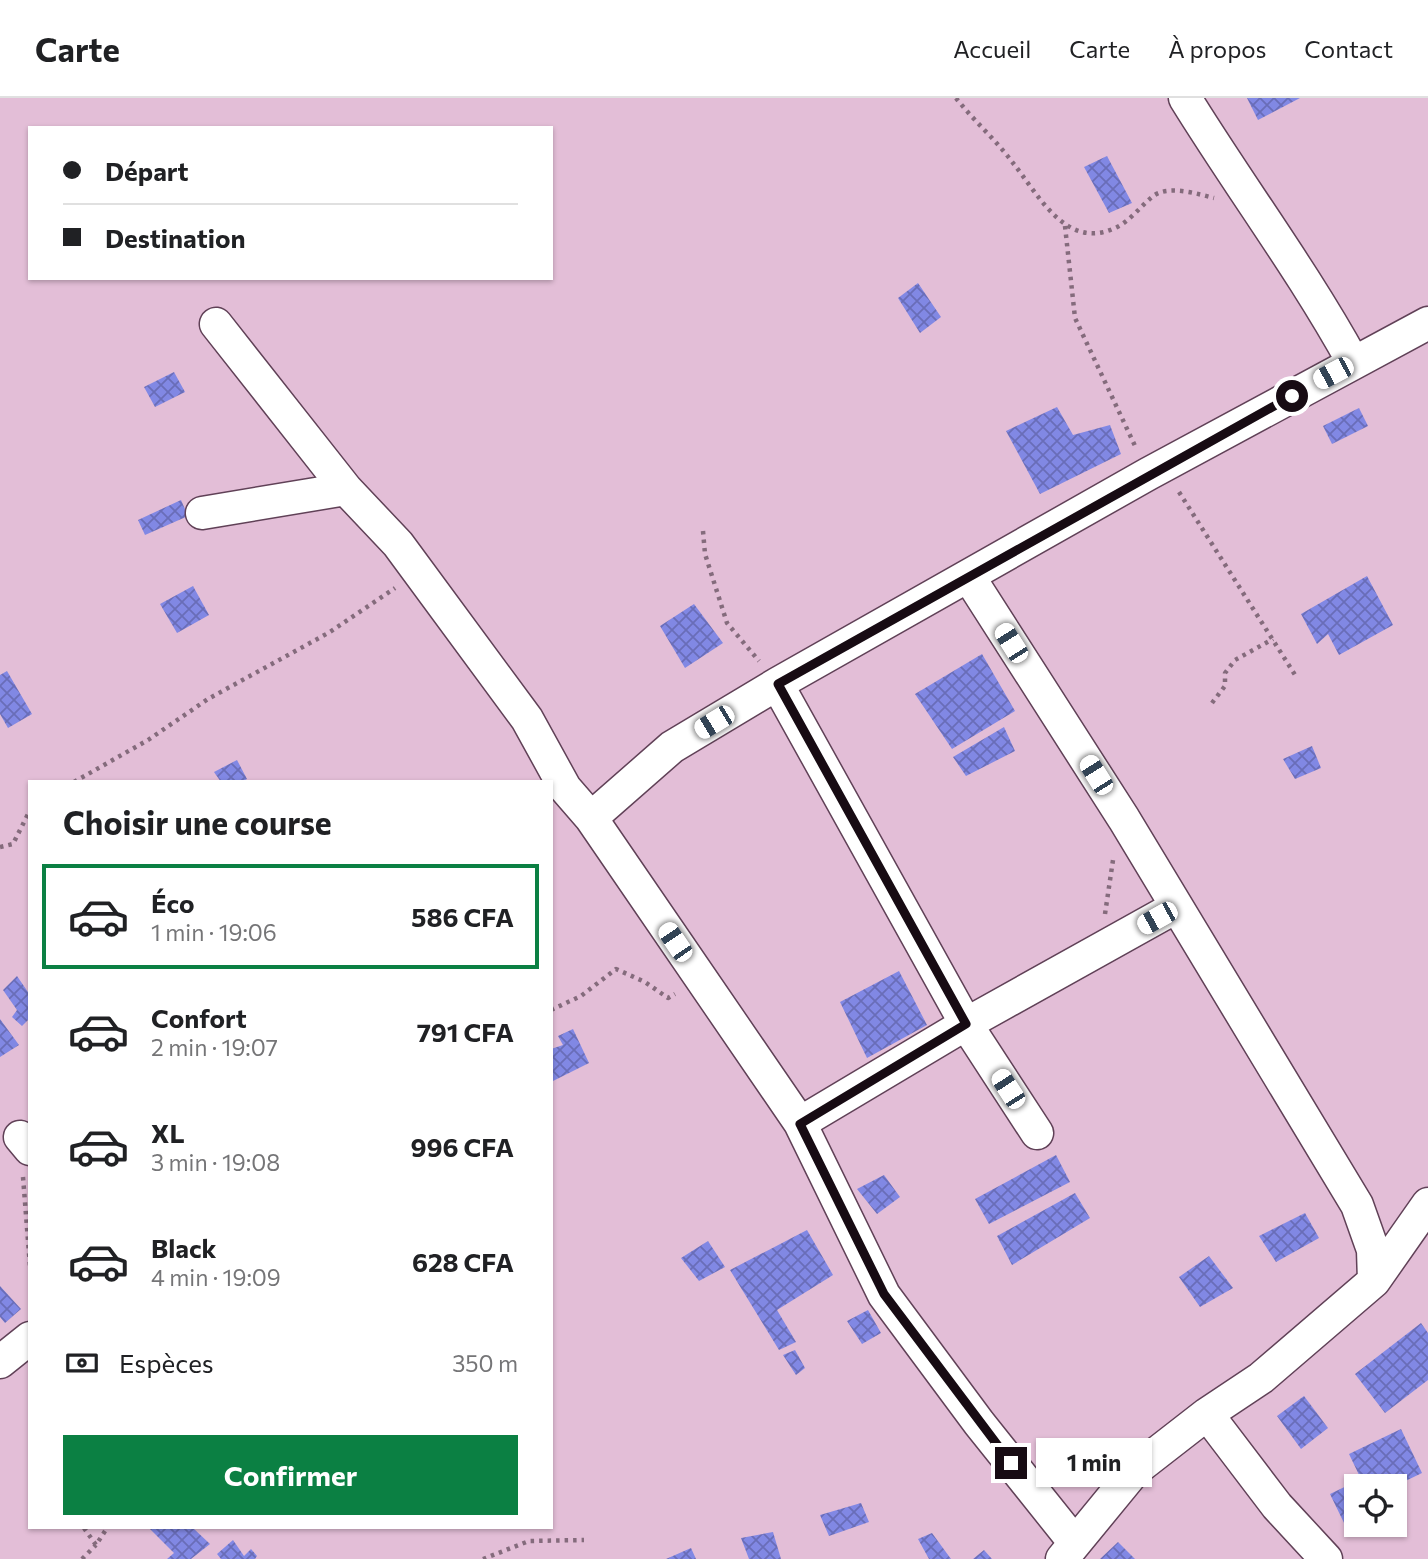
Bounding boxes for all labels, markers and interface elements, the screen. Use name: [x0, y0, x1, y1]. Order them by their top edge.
text: Carte: [35, 28, 120, 69]
text: Accueil: [953, 34, 1031, 63]
text: Carte: [1069, 34, 1130, 63]
text: À propos: [1168, 34, 1266, 63]
text: Contact: [1304, 34, 1393, 63]
text: Départ: [105, 155, 189, 186]
text: Destination: [105, 222, 246, 253]
car: [1310, 354, 1357, 392]
route start: [1276, 380, 1308, 412]
car: [991, 620, 1032, 666]
car: [691, 702, 738, 742]
car: [1076, 752, 1117, 798]
text: Choisir une course: [63, 802, 332, 842]
icon: car: [67, 885, 130, 948]
text: Éco: [151, 887, 195, 918]
car: [1134, 899, 1181, 937]
text: 586 CFA: [411, 901, 514, 932]
text: 1 min · 19:06: [151, 918, 277, 946]
car: [655, 919, 696, 965]
icon: car: [67, 1000, 130, 1063]
text: Confort: [151, 1002, 247, 1033]
text: 791 CFA: [417, 1016, 514, 1047]
text: 2 min · 19:07: [151, 1033, 278, 1061]
car: [988, 1066, 1029, 1112]
icon: car: [67, 1115, 130, 1178]
text: XL: [151, 1117, 185, 1148]
text: 996 CFA: [410, 1131, 514, 1162]
text: 3 min · 19:08: [151, 1148, 280, 1176]
icon: car: [67, 1230, 130, 1293]
text: Black: [151, 1232, 217, 1263]
text: 628 CFA: [412, 1246, 514, 1277]
text: 4 min · 19:09: [151, 1263, 281, 1291]
icon: cash: [63, 1344, 101, 1382]
text: Espèces: [119, 1347, 214, 1378]
text: 350 m: [452, 1349, 518, 1377]
button: Confirmer: [63, 1435, 518, 1515]
callout: 1 min: [1036, 1438, 1151, 1488]
route end: [995, 1447, 1027, 1479]
text: 1 min: [1067, 1448, 1121, 1476]
map controls: [1344, 1474, 1407, 1537]
button: locate: [1344, 1474, 1407, 1537]

